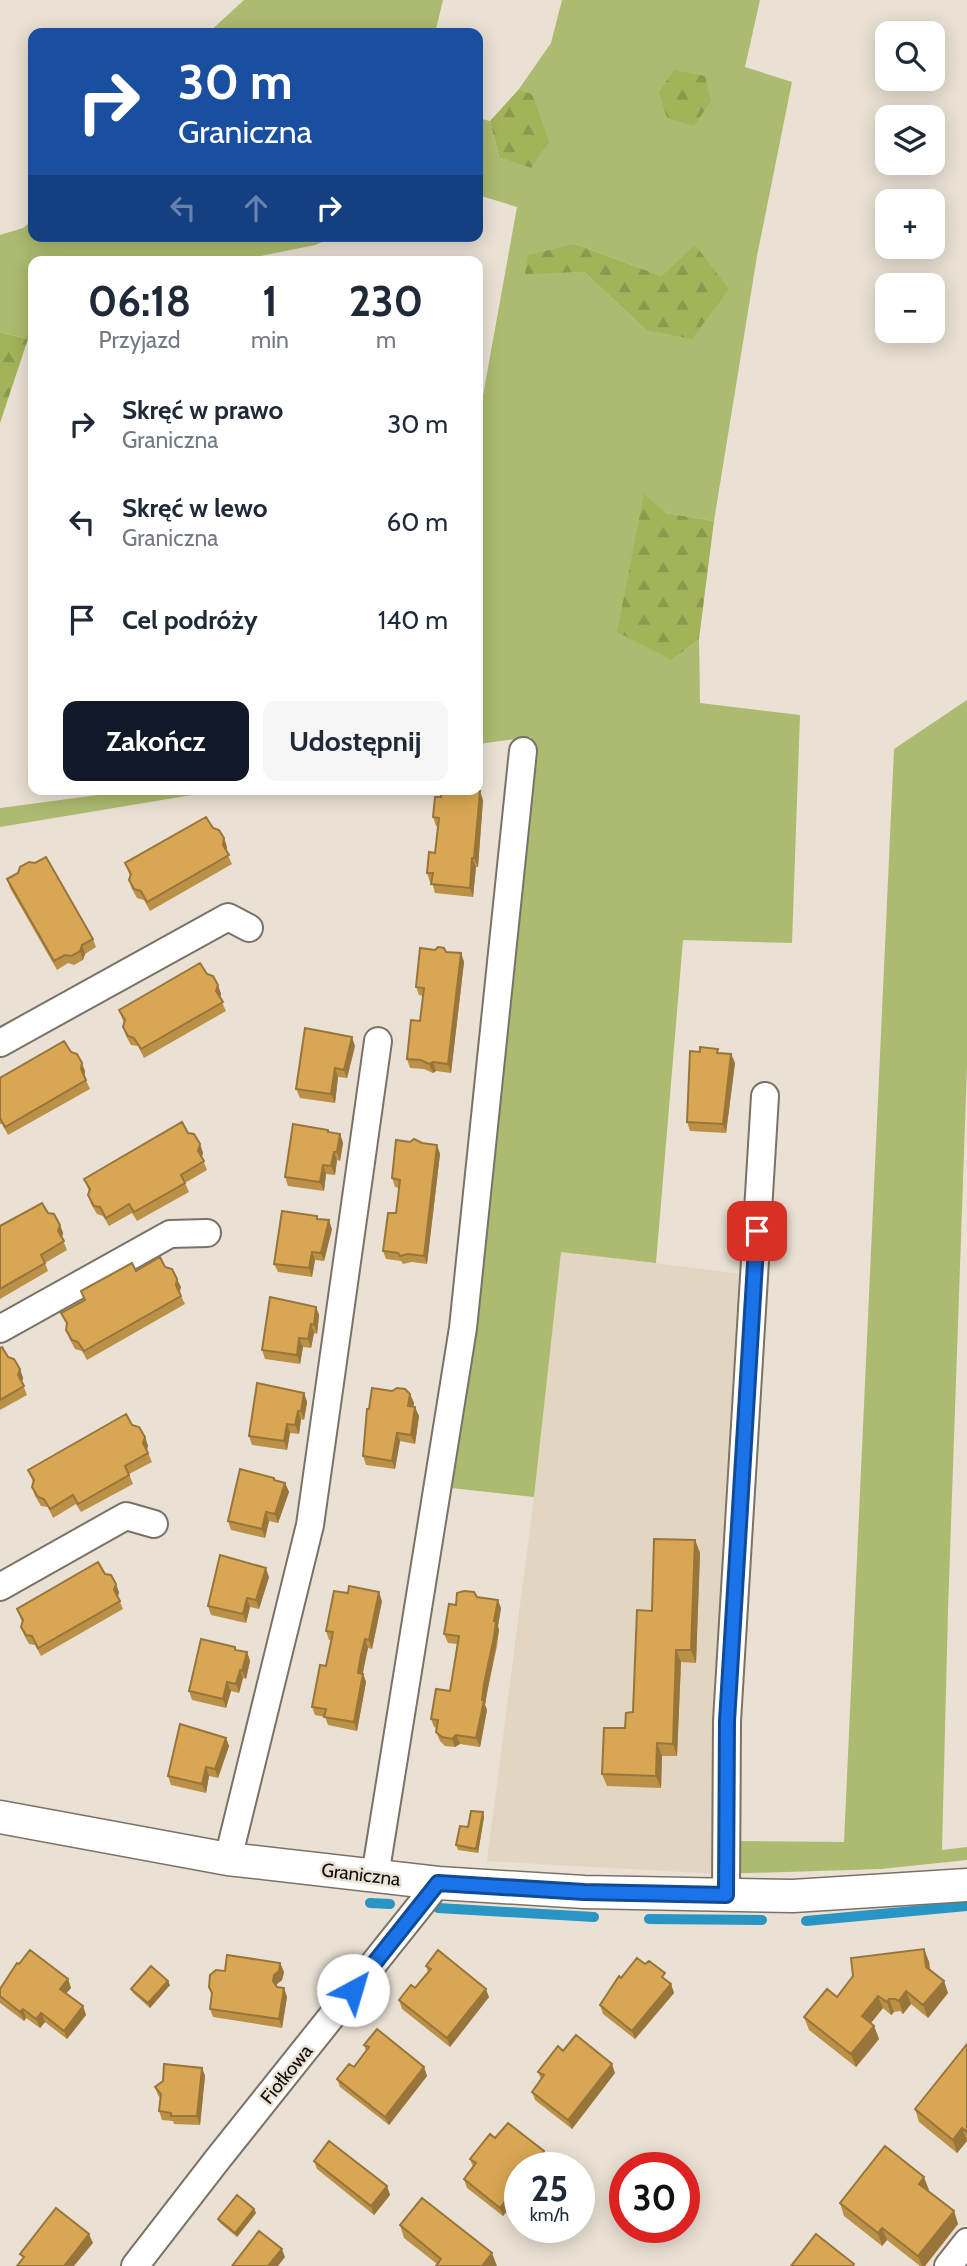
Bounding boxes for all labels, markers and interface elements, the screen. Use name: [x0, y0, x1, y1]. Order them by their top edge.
map controls: [875, 21, 945, 343]
button: search: [875, 21, 945, 91]
text: 30 m: [178, 52, 293, 111]
icon: right: [63, 56, 154, 147]
button: layers: [875, 105, 945, 175]
text: Graniczna: [178, 112, 312, 151]
icon: left: [164, 189, 202, 227]
icon: ahead: [237, 189, 275, 227]
icon: right: [310, 189, 348, 227]
button: +: [875, 189, 945, 259]
button: −: [875, 273, 945, 343]
text: 06:18: [88, 275, 191, 327]
text: 1: [262, 275, 278, 327]
text: 230: [349, 275, 423, 327]
text: Przyjazd: [99, 326, 180, 354]
text: min: [251, 326, 289, 354]
text: m: [376, 326, 396, 354]
text: Skręć w prawo: [122, 394, 283, 426]
icon: right: [63, 405, 101, 443]
text: 30 m: [387, 408, 448, 440]
text: Graniczna: [122, 426, 218, 454]
text: Skręć w lewo: [122, 492, 268, 524]
icon: left: [63, 503, 101, 541]
text: 60 m: [386, 506, 448, 538]
text: Graniczna: [122, 524, 218, 552]
icon: arrive: [63, 601, 101, 639]
text: Cel podróży: [122, 604, 258, 636]
text: 140 m: [378, 604, 448, 636]
button: Zakończ: [63, 701, 249, 781]
button: Udostępnij: [263, 701, 448, 781]
pin: [727, 1201, 787, 1261]
icon: arrive: [738, 1212, 776, 1250]
street label: Graniczna: [320, 1858, 402, 1891]
position arrow: [316, 1953, 390, 2027]
street label: Fiołkowa: [255, 2040, 317, 2109]
speed limit sign: 30: [609, 2152, 700, 2243]
text: 25: [531, 2167, 568, 2210]
text: km/h: [530, 2204, 569, 2226]

